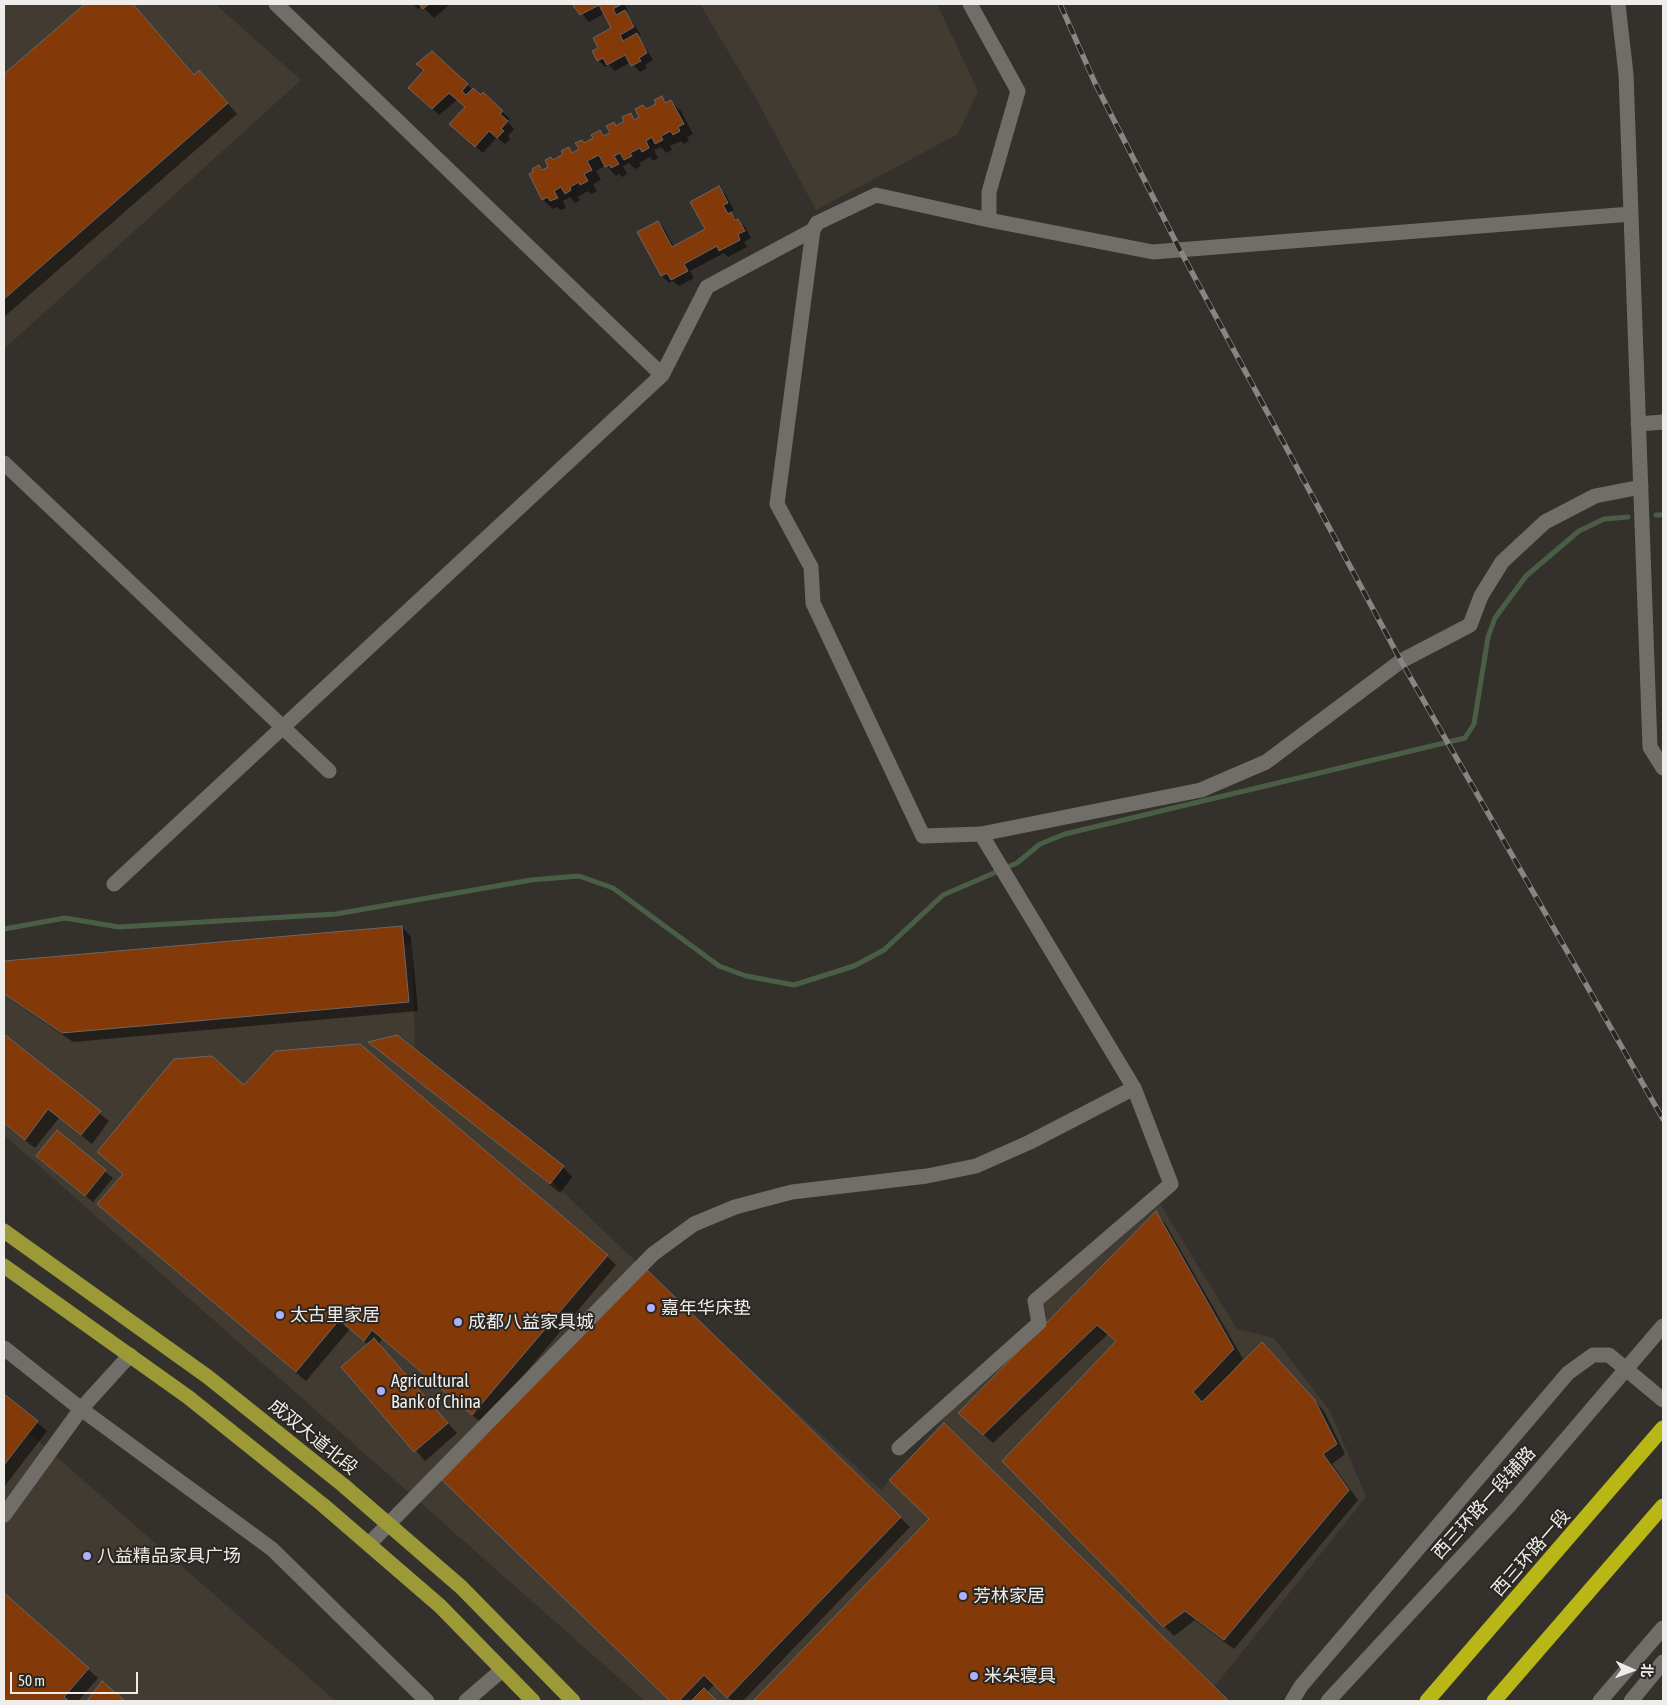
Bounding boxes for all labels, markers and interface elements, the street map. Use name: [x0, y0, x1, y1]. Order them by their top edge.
place label: 嘉年华床垫: [661, 1297, 751, 1319]
marker: 嘉年华床垫: [645, 1302, 657, 1314]
place label: 太古里家居: [290, 1304, 380, 1326]
marker: 太古里家居: [274, 1309, 286, 1321]
place label: 成都八益家具城: [468, 1311, 594, 1333]
marker: 成都八益家具城: [452, 1316, 464, 1328]
place label: Agricultural Bank of China: [391, 1370, 481, 1412]
marker: Agricultural Bank of China: [375, 1385, 387, 1397]
street label: 成双大道北段: [264, 1395, 362, 1479]
street label: 西三环路一段辅路: [1428, 1442, 1540, 1564]
street label: 西三环路一段: [1487, 1505, 1575, 1601]
place label: 八益精品家具广场: [97, 1545, 241, 1567]
marker: 八益精品家具广场: [81, 1550, 93, 1562]
place label: 芳林家居: [973, 1585, 1045, 1607]
marker: 芳林家居: [957, 1590, 969, 1602]
north arrow: [1607, 1645, 1657, 1695]
scale bar: [12, 1662, 140, 1694]
text: 北: [1639, 1663, 1655, 1678]
place label: 米朵寝具: [984, 1665, 1056, 1687]
marker: 米朵寝具: [968, 1670, 980, 1682]
text: 50 m: [18, 1672, 45, 1689]

